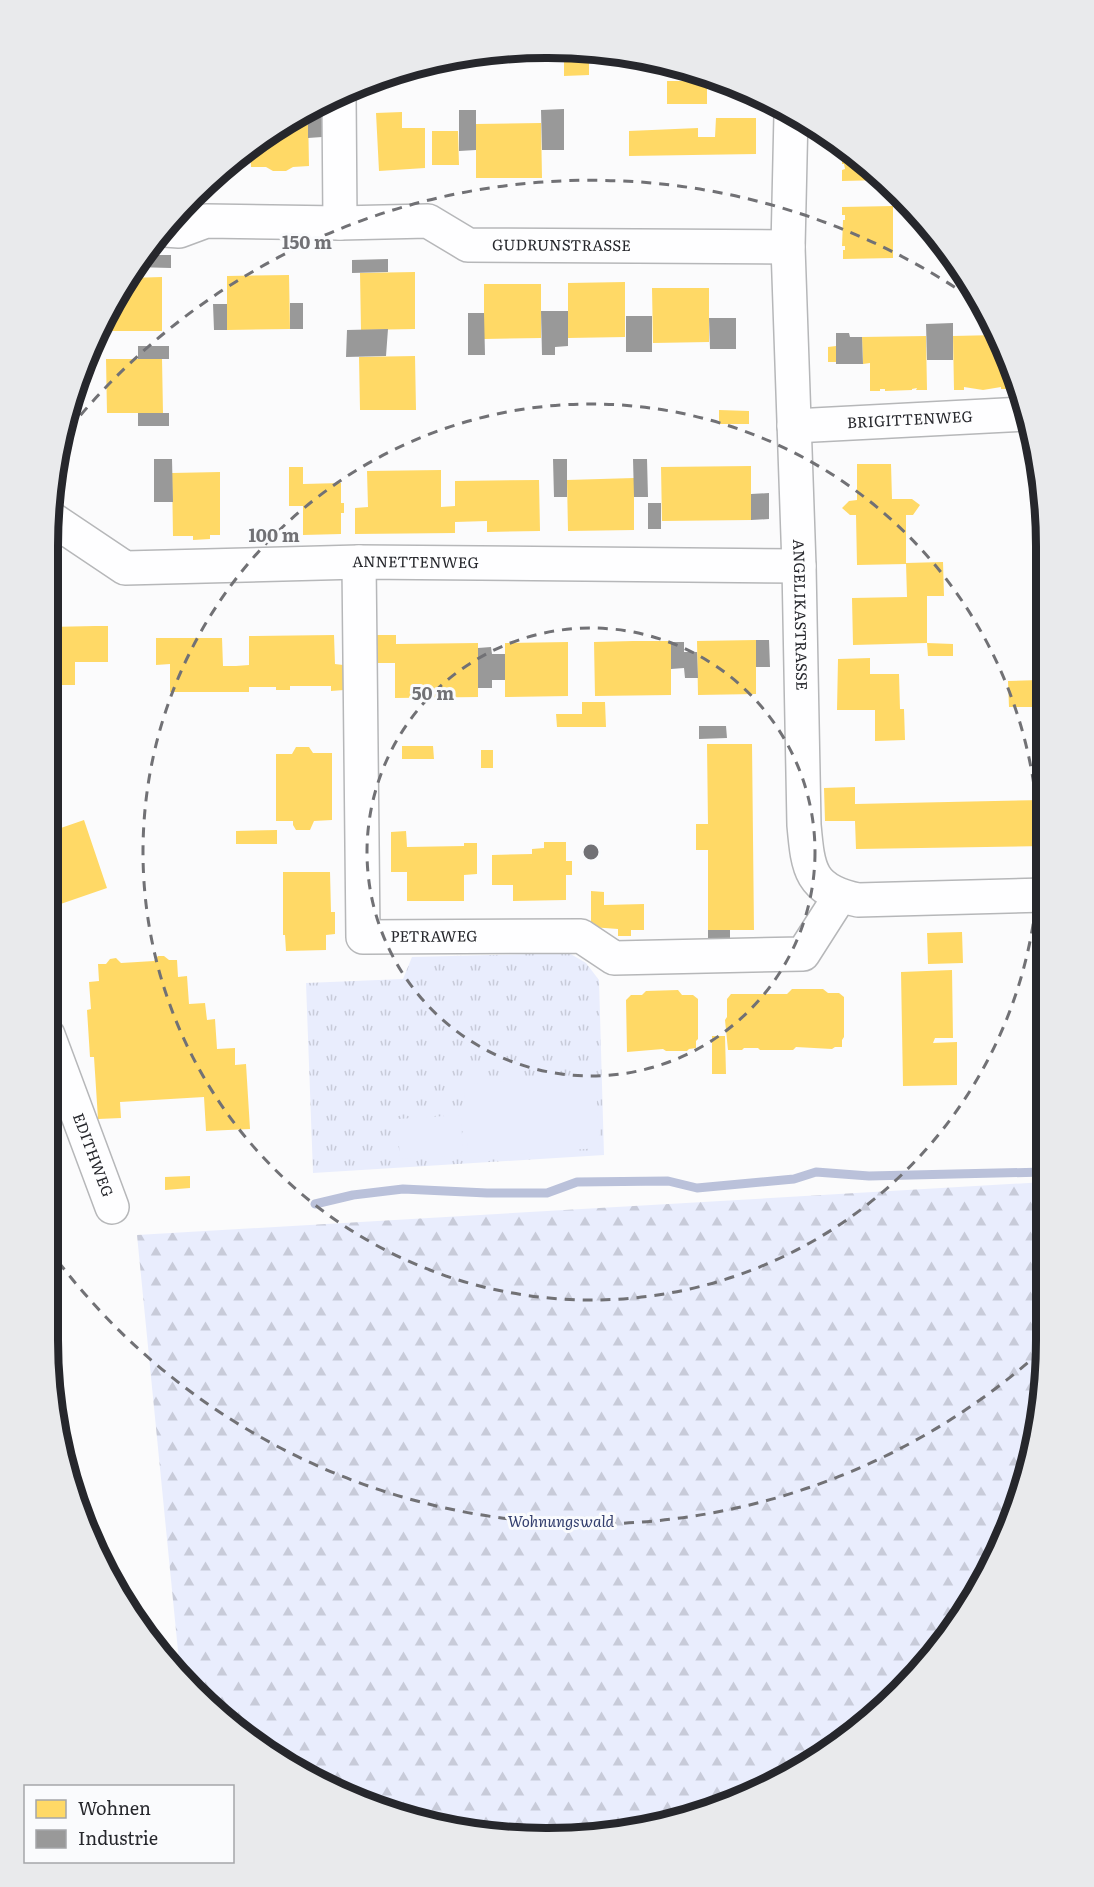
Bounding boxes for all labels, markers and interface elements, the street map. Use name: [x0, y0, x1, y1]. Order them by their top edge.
text: 150 m: [282, 228, 332, 255]
street label: GUDRUNSTRASSE: [492, 232, 631, 256]
street label: BRIGITTENWEG: [846, 404, 973, 433]
text: 100 m: [248, 521, 300, 548]
street label: ANGELIKASTRASSE: [788, 539, 814, 691]
street label: ANNETTENWEG: [352, 549, 479, 573]
text: 50 m: [412, 679, 454, 706]
centre of rings: [581, 842, 601, 862]
street label: PETRAWEG: [390, 923, 478, 947]
street label: EDITHWEG: [68, 1109, 120, 1200]
park label: Wohnungswald: [508, 1509, 615, 1532]
legend: [24, 1785, 234, 1863]
text: Wohnen: [78, 1794, 151, 1821]
text: Industrie: [78, 1824, 158, 1851]

